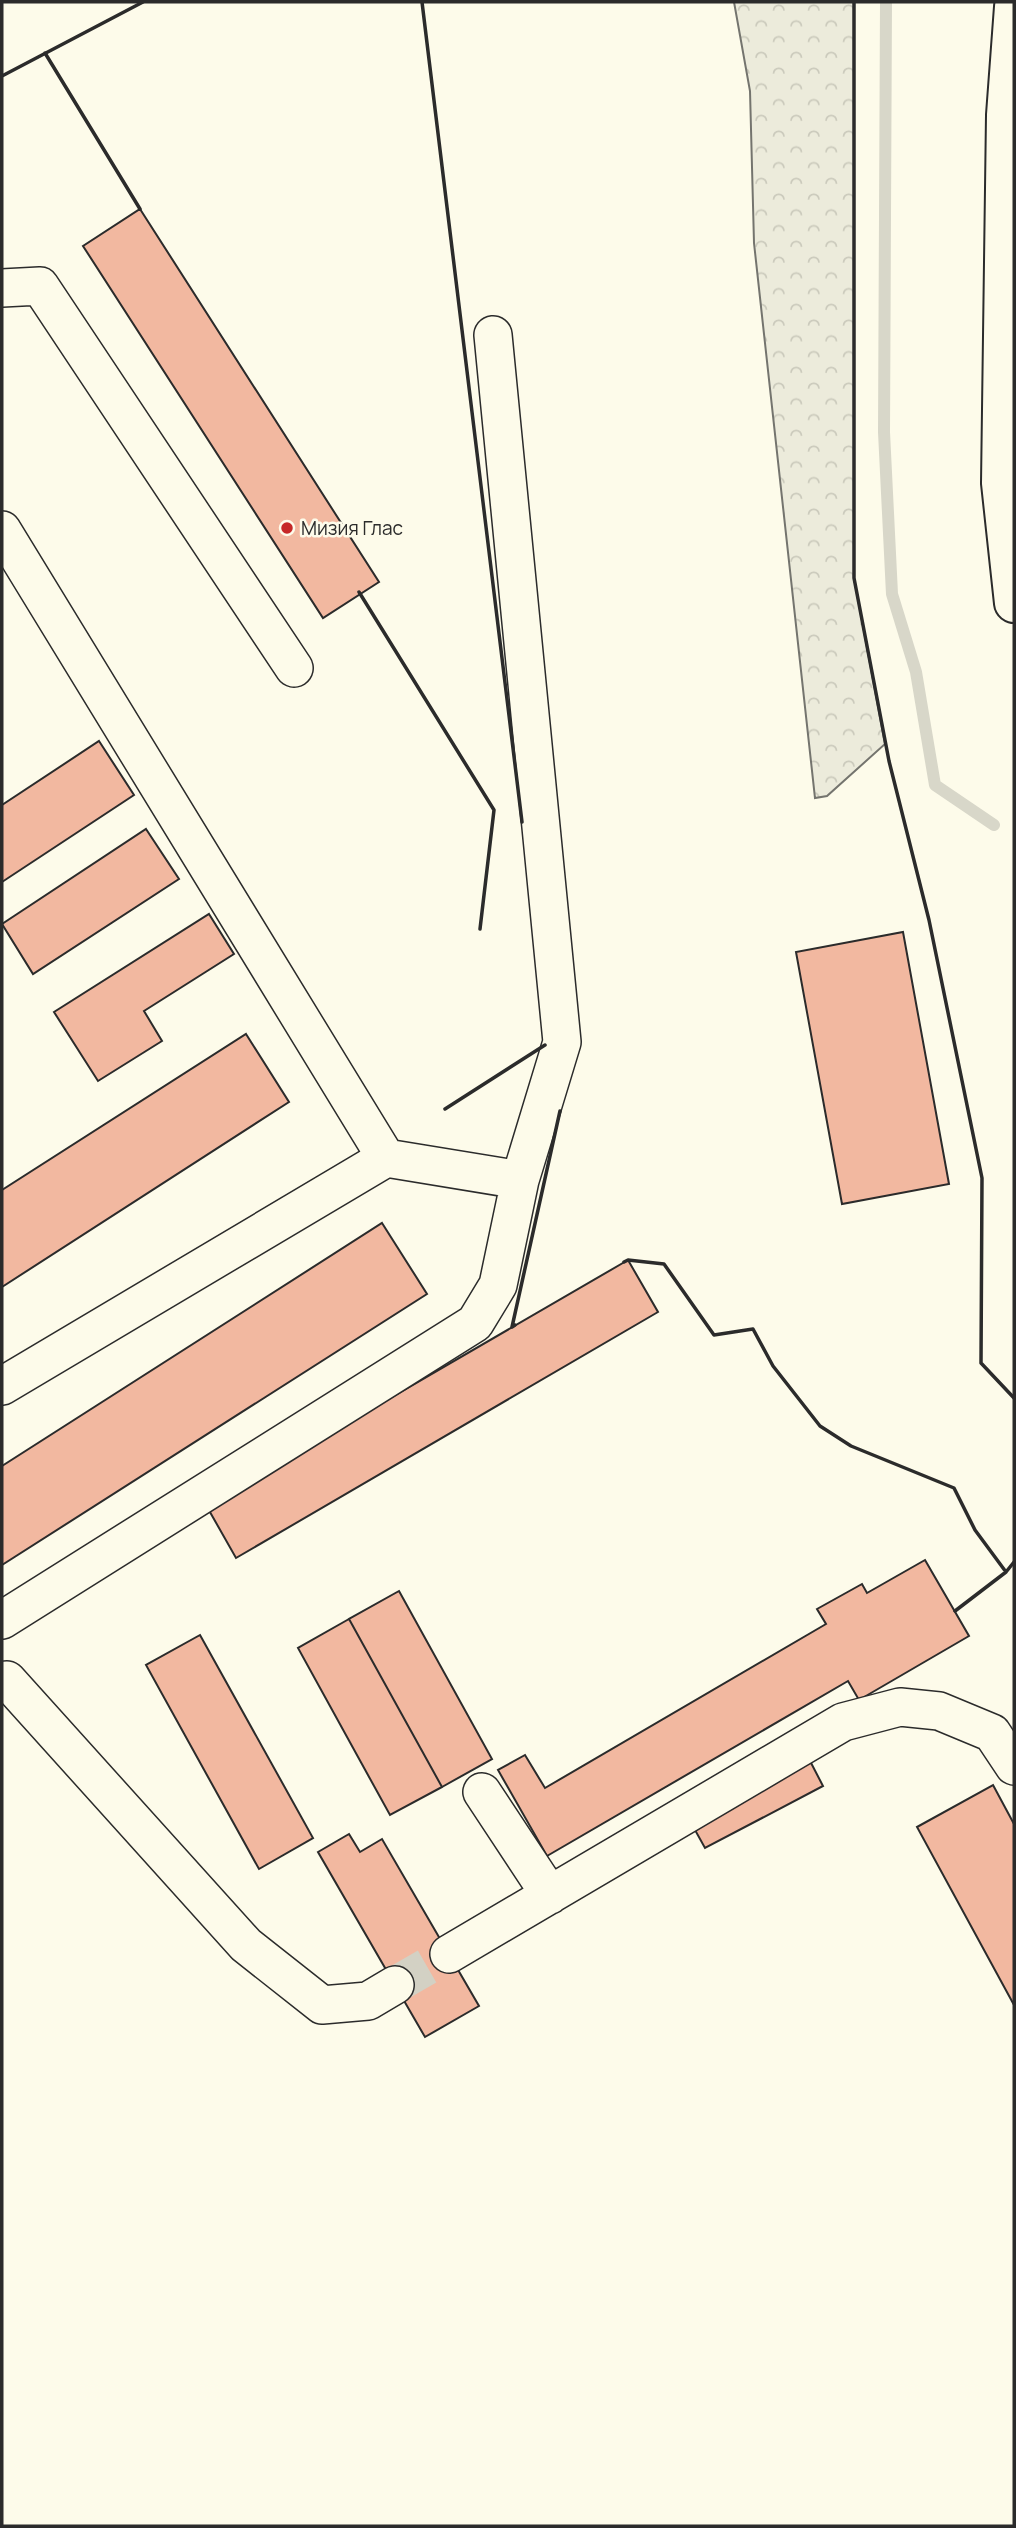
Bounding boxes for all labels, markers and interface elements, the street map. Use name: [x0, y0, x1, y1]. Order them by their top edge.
place label: Мизия Глас: [301, 515, 403, 541]
marker: Мизия Глас: [279, 520, 295, 536]

